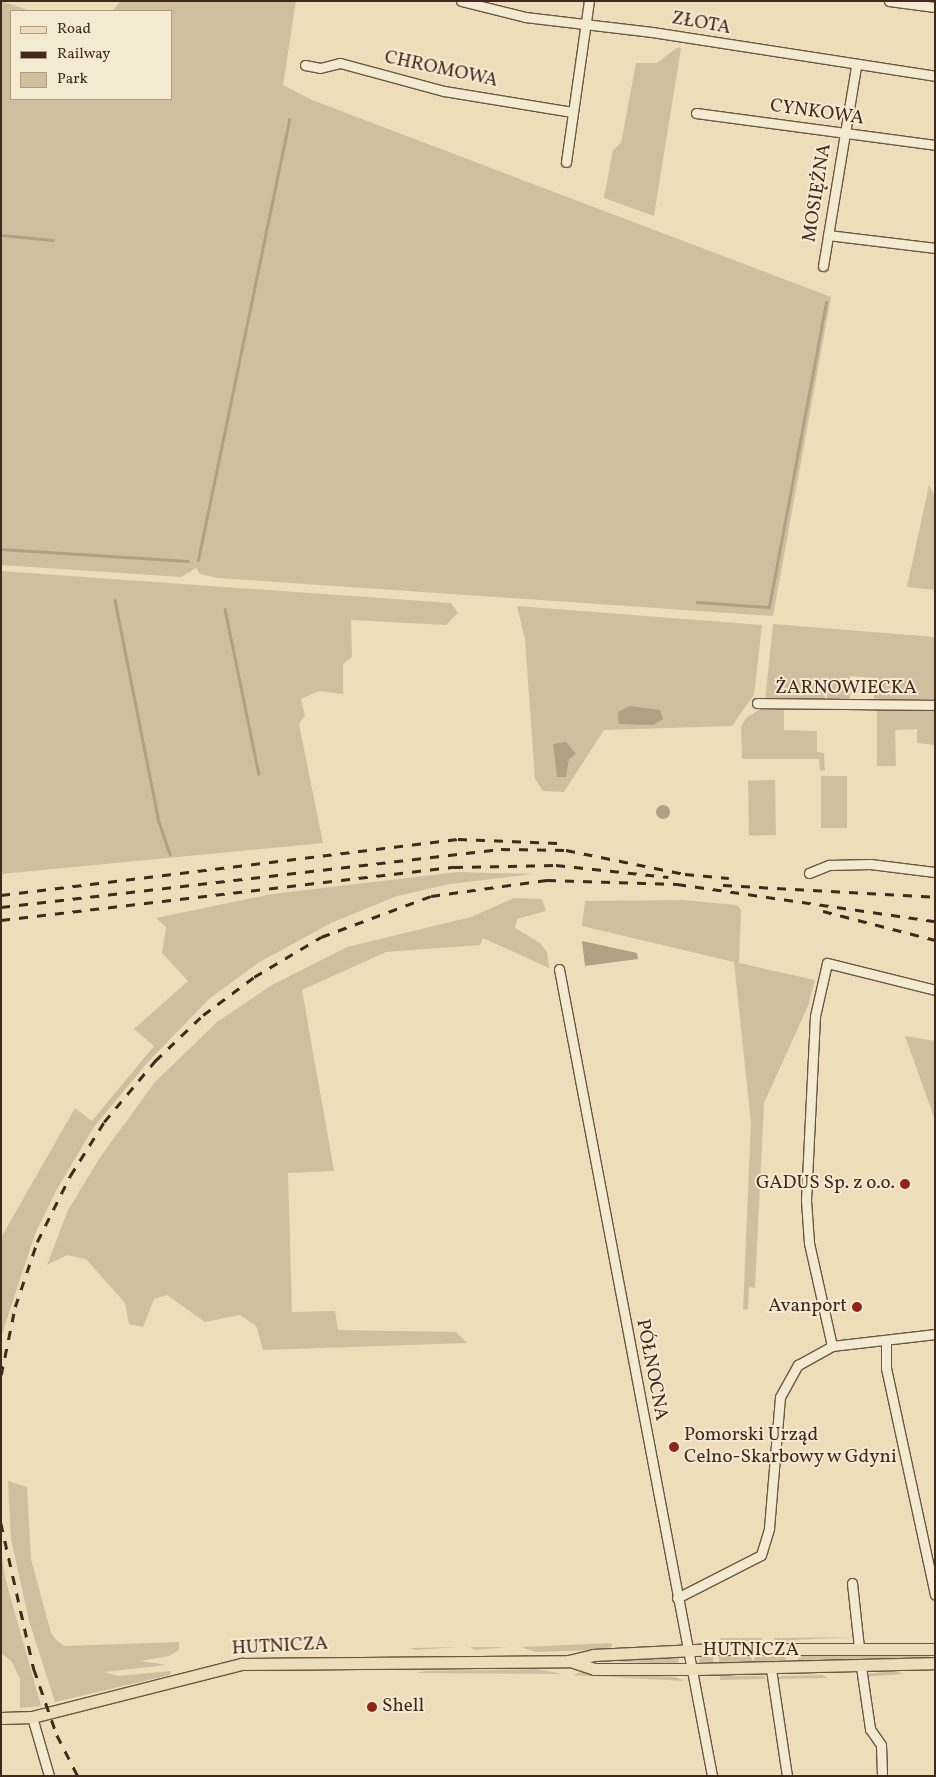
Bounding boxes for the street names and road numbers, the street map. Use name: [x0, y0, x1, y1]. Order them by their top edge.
street label: ZŁOTA: [670, 8, 732, 40]
street label: CHROMOWA: [382, 47, 500, 93]
street label: CYNKOWA: [769, 95, 865, 131]
street label: MOSIĘŻNA: [799, 142, 837, 244]
street label: ŻARNOWIECKA: [775, 678, 917, 700]
street label: PÓŁNOCNA: [630, 1317, 672, 1423]
street label: HUTNICZA: [231, 1633, 329, 1661]
street label: HUTNICZA: [703, 1640, 799, 1662]

